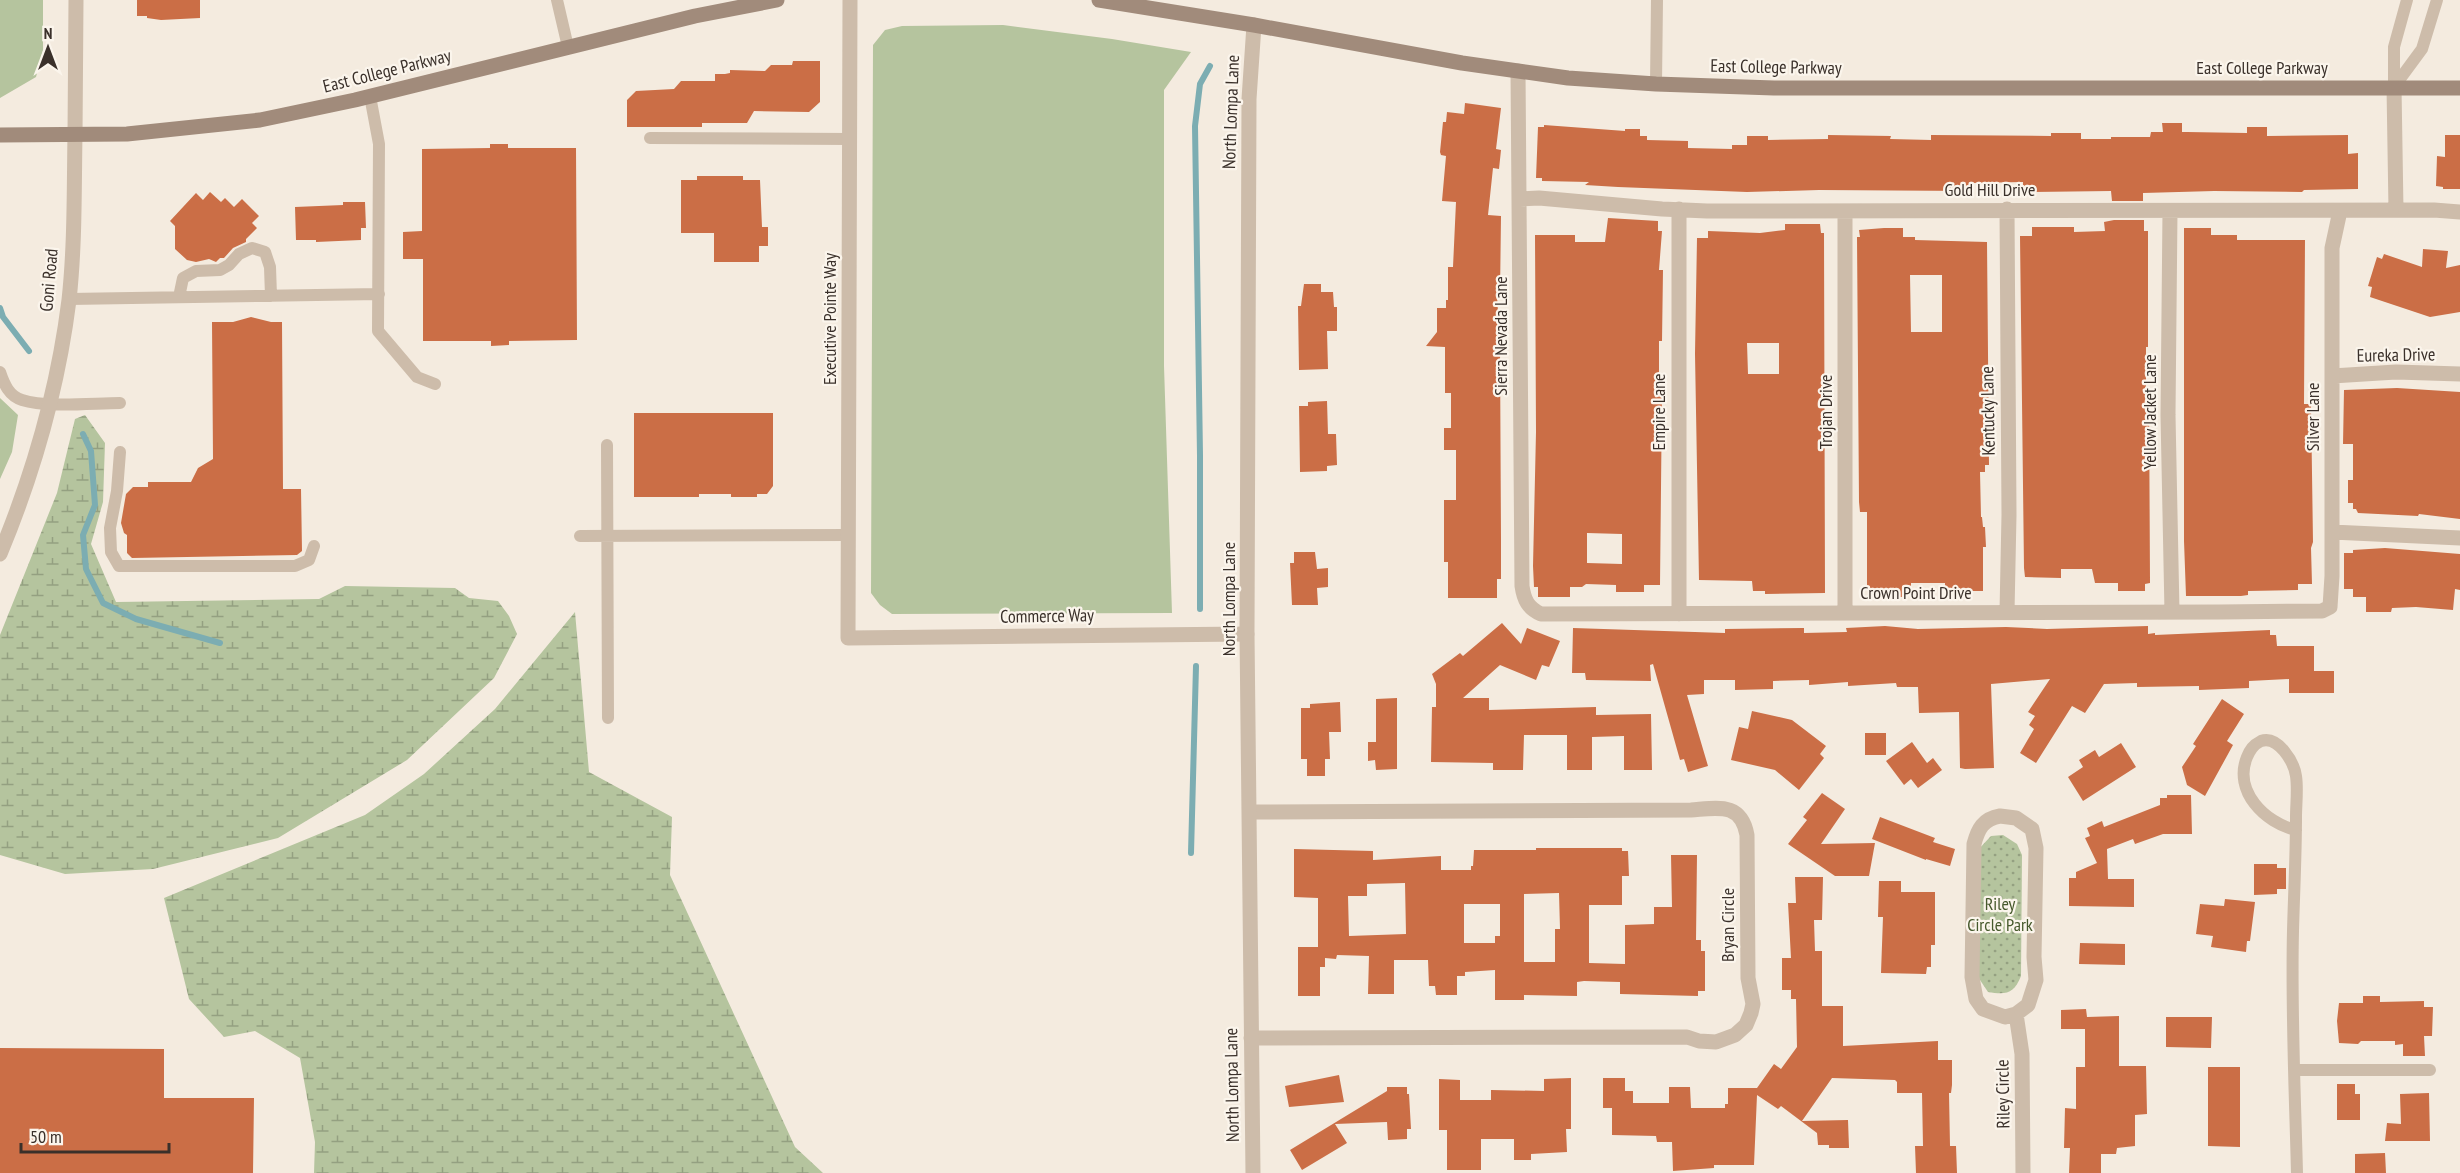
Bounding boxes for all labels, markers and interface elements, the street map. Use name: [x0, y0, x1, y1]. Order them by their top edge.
north arrow: [18, 18, 78, 78]
text: N: [44, 23, 52, 43]
street label: East College Parkway: [320, 43, 454, 98]
street label: North Lompa Lane: [1217, 54, 1244, 169]
street label: East College Parkway: [1710, 54, 1842, 79]
street label: East College Parkway: [2196, 56, 2328, 79]
street label: Gold Hill Drive: [1945, 178, 2035, 201]
street label: Goni Road: [34, 248, 63, 312]
street label: Executive Pointe Way: [818, 253, 841, 385]
street label: Sierra Nevada Lane: [1489, 276, 1512, 396]
street label: Eureka Drive: [2356, 342, 2435, 367]
street label: Yellow Jacket Lane: [2138, 354, 2161, 470]
street label: Kentucky Lane: [1975, 366, 2000, 456]
street label: Empire Lane: [1647, 373, 1670, 451]
street label: Trojan Drive: [1814, 375, 1837, 449]
street label: Silver Lane: [2301, 383, 2324, 451]
street label: North Lompa Lane: [1217, 542, 1240, 656]
street label: Crown Point Drive: [1860, 581, 1972, 604]
street label: Commerce Way: [1000, 603, 1094, 628]
street label: Bryan Circle: [1716, 888, 1739, 962]
park label: Riley Circle Park: [1967, 892, 2033, 936]
street label: North Lompa Lane: [1219, 1028, 1244, 1142]
street label: Riley Circle: [1990, 1059, 2015, 1129]
scale bar: [21, 1116, 170, 1154]
text: 50 m: [30, 1125, 62, 1148]

